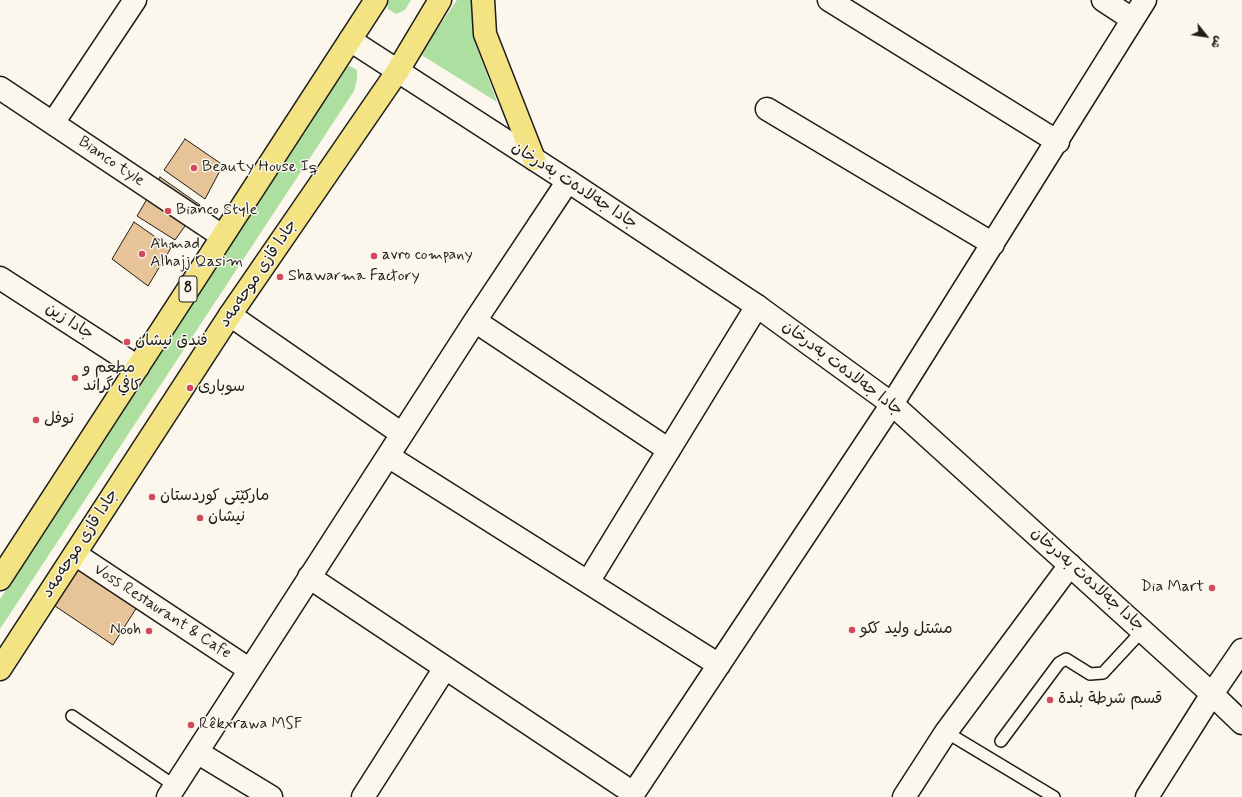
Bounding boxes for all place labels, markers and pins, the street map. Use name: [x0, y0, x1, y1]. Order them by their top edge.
place label: Beauty House Iq: [202, 158, 318, 178]
marker: Beauty House Iq: [189, 163, 199, 173]
place label: Bianco Style: [176, 201, 257, 221]
marker: Bianco Style: [163, 206, 173, 216]
place label: Ahmad Alhajj Qasim: [150, 235, 243, 273]
place label: avro company: [382, 246, 473, 266]
marker: Ahmad Alhajj Qasim: [137, 249, 147, 259]
marker: avro company: [369, 251, 379, 261]
place label: Shawarma Factory: [288, 267, 420, 287]
marker: Shawarma Factory: [275, 272, 285, 282]
place label: فندق نيشان: [135, 332, 208, 352]
marker: فندق نيشان: [122, 337, 132, 347]
place label: مطعم و كافي گراند: [83, 359, 141, 397]
marker: مطعم و كافي گراند: [70, 373, 80, 383]
place label: سوبارى: [198, 378, 245, 398]
marker: سوبارى: [185, 383, 195, 393]
place label: نوفل: [44, 410, 74, 430]
marker: نوفل: [31, 415, 41, 425]
place label: مارکێتی کوردستان: [160, 487, 269, 507]
marker: مارکێتی کوردستان: [147, 492, 157, 502]
place label: نيشان: [208, 508, 245, 528]
marker: نيشان: [195, 513, 205, 523]
place label: Dia Mart: [1141, 578, 1204, 598]
marker: Dia Mart: [1207, 583, 1217, 593]
place label: مشتل وليد ككو: [860, 620, 952, 640]
place label: Nooh: [110, 621, 141, 641]
marker: مشتل وليد ككو: [847, 625, 857, 635]
marker: Nooh: [144, 626, 154, 636]
place label: قسم شرطة بلدة: [1058, 690, 1162, 710]
marker: قسم شرطة بلدة: [1045, 695, 1055, 705]
place label: Rêkxrawa MSF: [199, 715, 303, 735]
marker: Rêkxrawa MSF: [186, 720, 196, 730]

